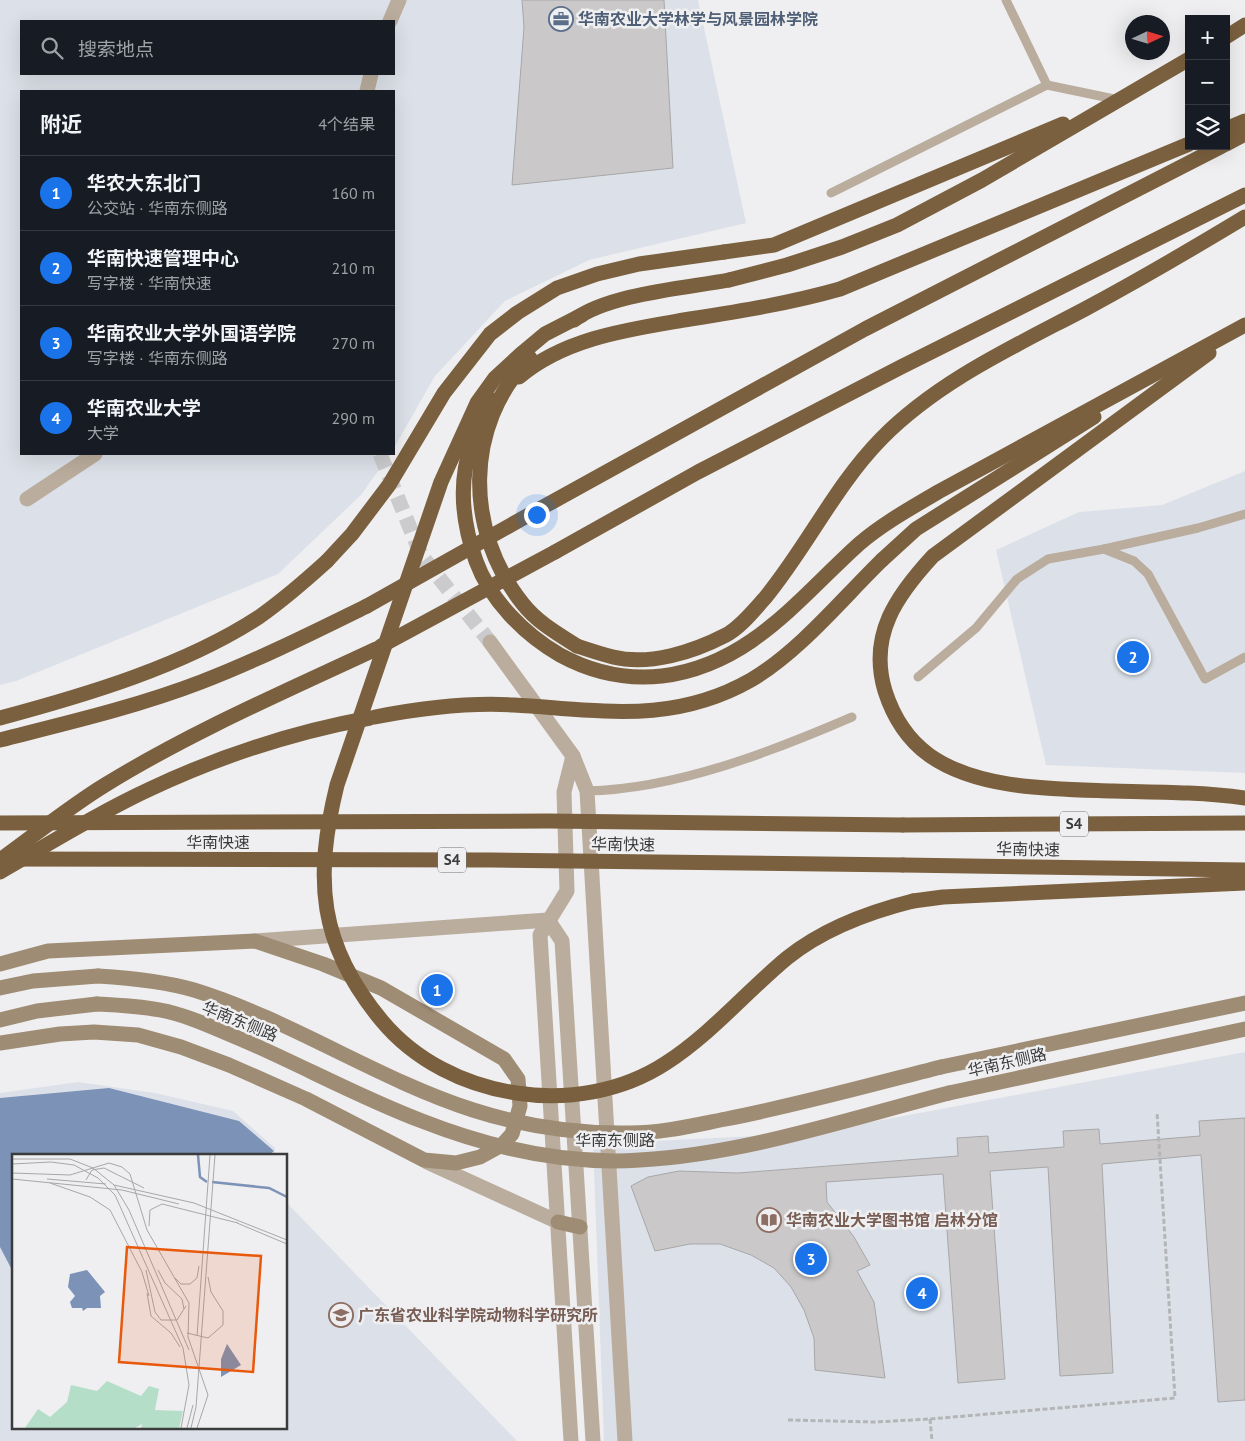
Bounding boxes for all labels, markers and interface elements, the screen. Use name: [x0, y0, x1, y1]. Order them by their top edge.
office icon: 华南农业大学林学与风景园林学院: [548, 6, 574, 32]
place label: 华南农业大学林学与风景园林学院: [578, 9, 818, 29]
north arrow: [1125, 15, 1170, 60]
map controls: [1185, 15, 1230, 150]
button: +: [1185, 15, 1230, 60]
search box: [20, 20, 395, 75]
icon: search: [38, 34, 66, 62]
text: 搜索地点: [78, 37, 154, 61]
button: −: [1185, 60, 1230, 105]
button: layers: [1185, 105, 1230, 150]
text: 附近: [40, 111, 82, 138]
text: 4个结果: [318, 114, 375, 134]
text: 华农大东北门: [87, 171, 201, 195]
text: 1: [51, 183, 61, 203]
text: 160 m: [332, 183, 375, 203]
text: 公交站 · 华南东侧路: [87, 198, 228, 218]
text: 华南快速管理中心: [87, 246, 239, 270]
text: 2: [51, 258, 61, 278]
text: 210 m: [332, 258, 375, 278]
text: 写字楼 · 华南快速: [87, 273, 212, 293]
text: 华南农业大学外国语学院: [87, 321, 296, 345]
text: 3: [51, 333, 61, 353]
text: 270 m: [332, 333, 375, 353]
text: 写字楼 · 华南东侧路: [87, 348, 228, 368]
text: 华南农业大学: [87, 396, 201, 420]
text: 4: [51, 408, 61, 428]
text: 290 m: [332, 408, 375, 428]
text: 大学: [87, 423, 119, 443]
your location: [524, 502, 550, 528]
pin: 2: [1117, 638, 1149, 676]
road number: S4: [1060, 812, 1088, 836]
street label: 华南快速: [186, 832, 250, 852]
street label: 华南快速: [591, 833, 655, 855]
street label: 华南快速: [996, 838, 1060, 860]
road number: S4: [438, 848, 466, 872]
pin: 1: [421, 971, 453, 1009]
street label: 华南东侧路: [199, 997, 281, 1045]
street label: 华南东侧路: [966, 1043, 1048, 1081]
street label: 华南东侧路: [575, 1130, 655, 1150]
inset map: [12, 1154, 288, 1428]
library icon: 华南农业大学图书馆 启林分馆: [756, 1207, 782, 1233]
place label: 华南农业大学图书馆 启林分馆: [786, 1210, 998, 1230]
pin: 3: [795, 1240, 827, 1278]
pin: 4: [906, 1274, 938, 1312]
school or university icon: 广东省农业科学院动物科学研究所: [328, 1302, 354, 1328]
place label: 广东省农业科学院动物科学研究所: [358, 1305, 598, 1325]

